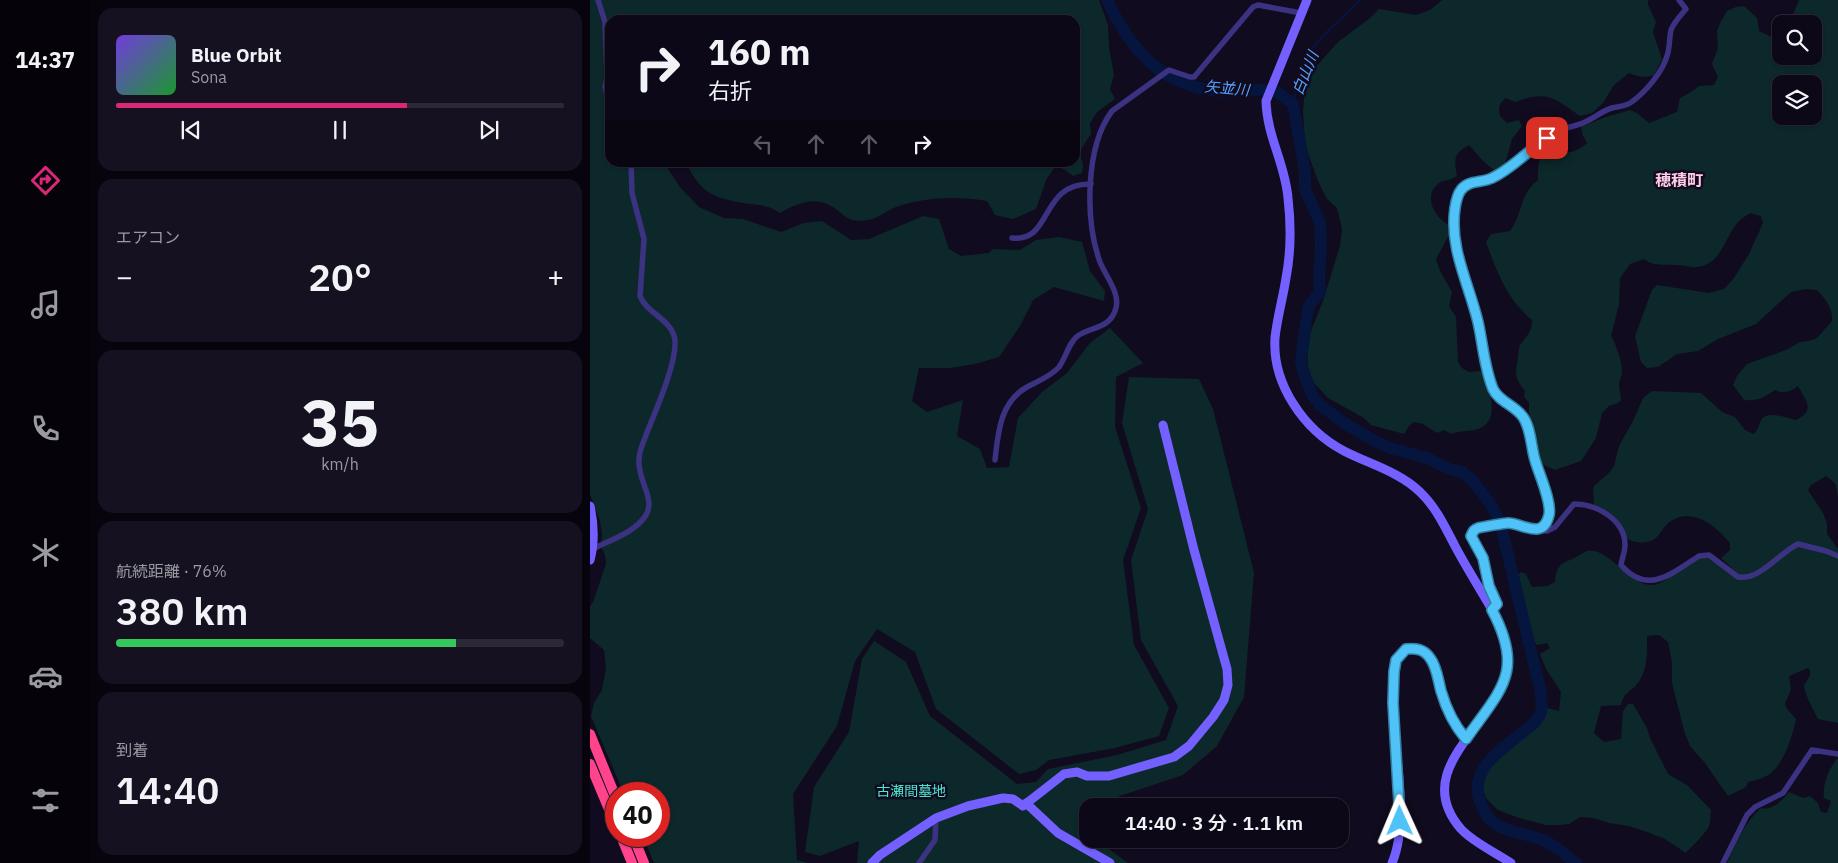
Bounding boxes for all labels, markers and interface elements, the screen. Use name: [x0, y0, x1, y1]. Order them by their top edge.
map controls: [1772, 15, 1822, 125]
button: search: [1772, 15, 1822, 65]
text: 160 m: [708, 29, 811, 75]
icon: right: [625, 35, 690, 100]
text: Blue Orbit: [191, 43, 281, 67]
text: 14:37: [15, 45, 75, 74]
water label: 白山川: [1288, 47, 1323, 97]
text: Sona: [191, 67, 227, 87]
button: layers: [1772, 75, 1822, 125]
text: 右折: [708, 76, 752, 105]
water label: 矢並川: [1204, 77, 1252, 100]
icon: previous: [177, 116, 205, 144]
icon: pause: [326, 116, 354, 144]
icon: next: [475, 116, 503, 144]
pin: [1526, 117, 1568, 159]
icon: arrive: [1533, 124, 1561, 152]
icon: left: [749, 130, 777, 158]
icon: ahead: [802, 130, 830, 158]
icon: ahead: [855, 130, 883, 158]
icon: right: [908, 130, 936, 158]
icon: directions: [28, 163, 63, 198]
district label: 穂積町: [1655, 170, 1703, 190]
text: エアコン: [116, 227, 180, 247]
text: 20°: [308, 252, 372, 301]
text: −: [116, 258, 133, 295]
text: +: [547, 258, 564, 295]
icon: music: [28, 287, 63, 322]
text: 35: [301, 379, 379, 464]
icon: phone: [28, 411, 63, 446]
text: km/h: [321, 454, 359, 474]
icon: climate: [28, 535, 63, 570]
text: 航続距離 · 76%: [116, 561, 227, 581]
text: 380 km: [116, 586, 248, 635]
icon: car: [28, 659, 63, 694]
text: 到着: [116, 740, 148, 760]
text: 14:40: [116, 765, 219, 814]
speed limit sign: 40: [605, 782, 670, 847]
park label: 古瀬間墓地: [876, 782, 946, 800]
icon: filters: [28, 783, 63, 818]
position arrow: [1373, 794, 1425, 846]
text: 14:40 · 3 分 · 1.1 km: [1125, 811, 1303, 835]

